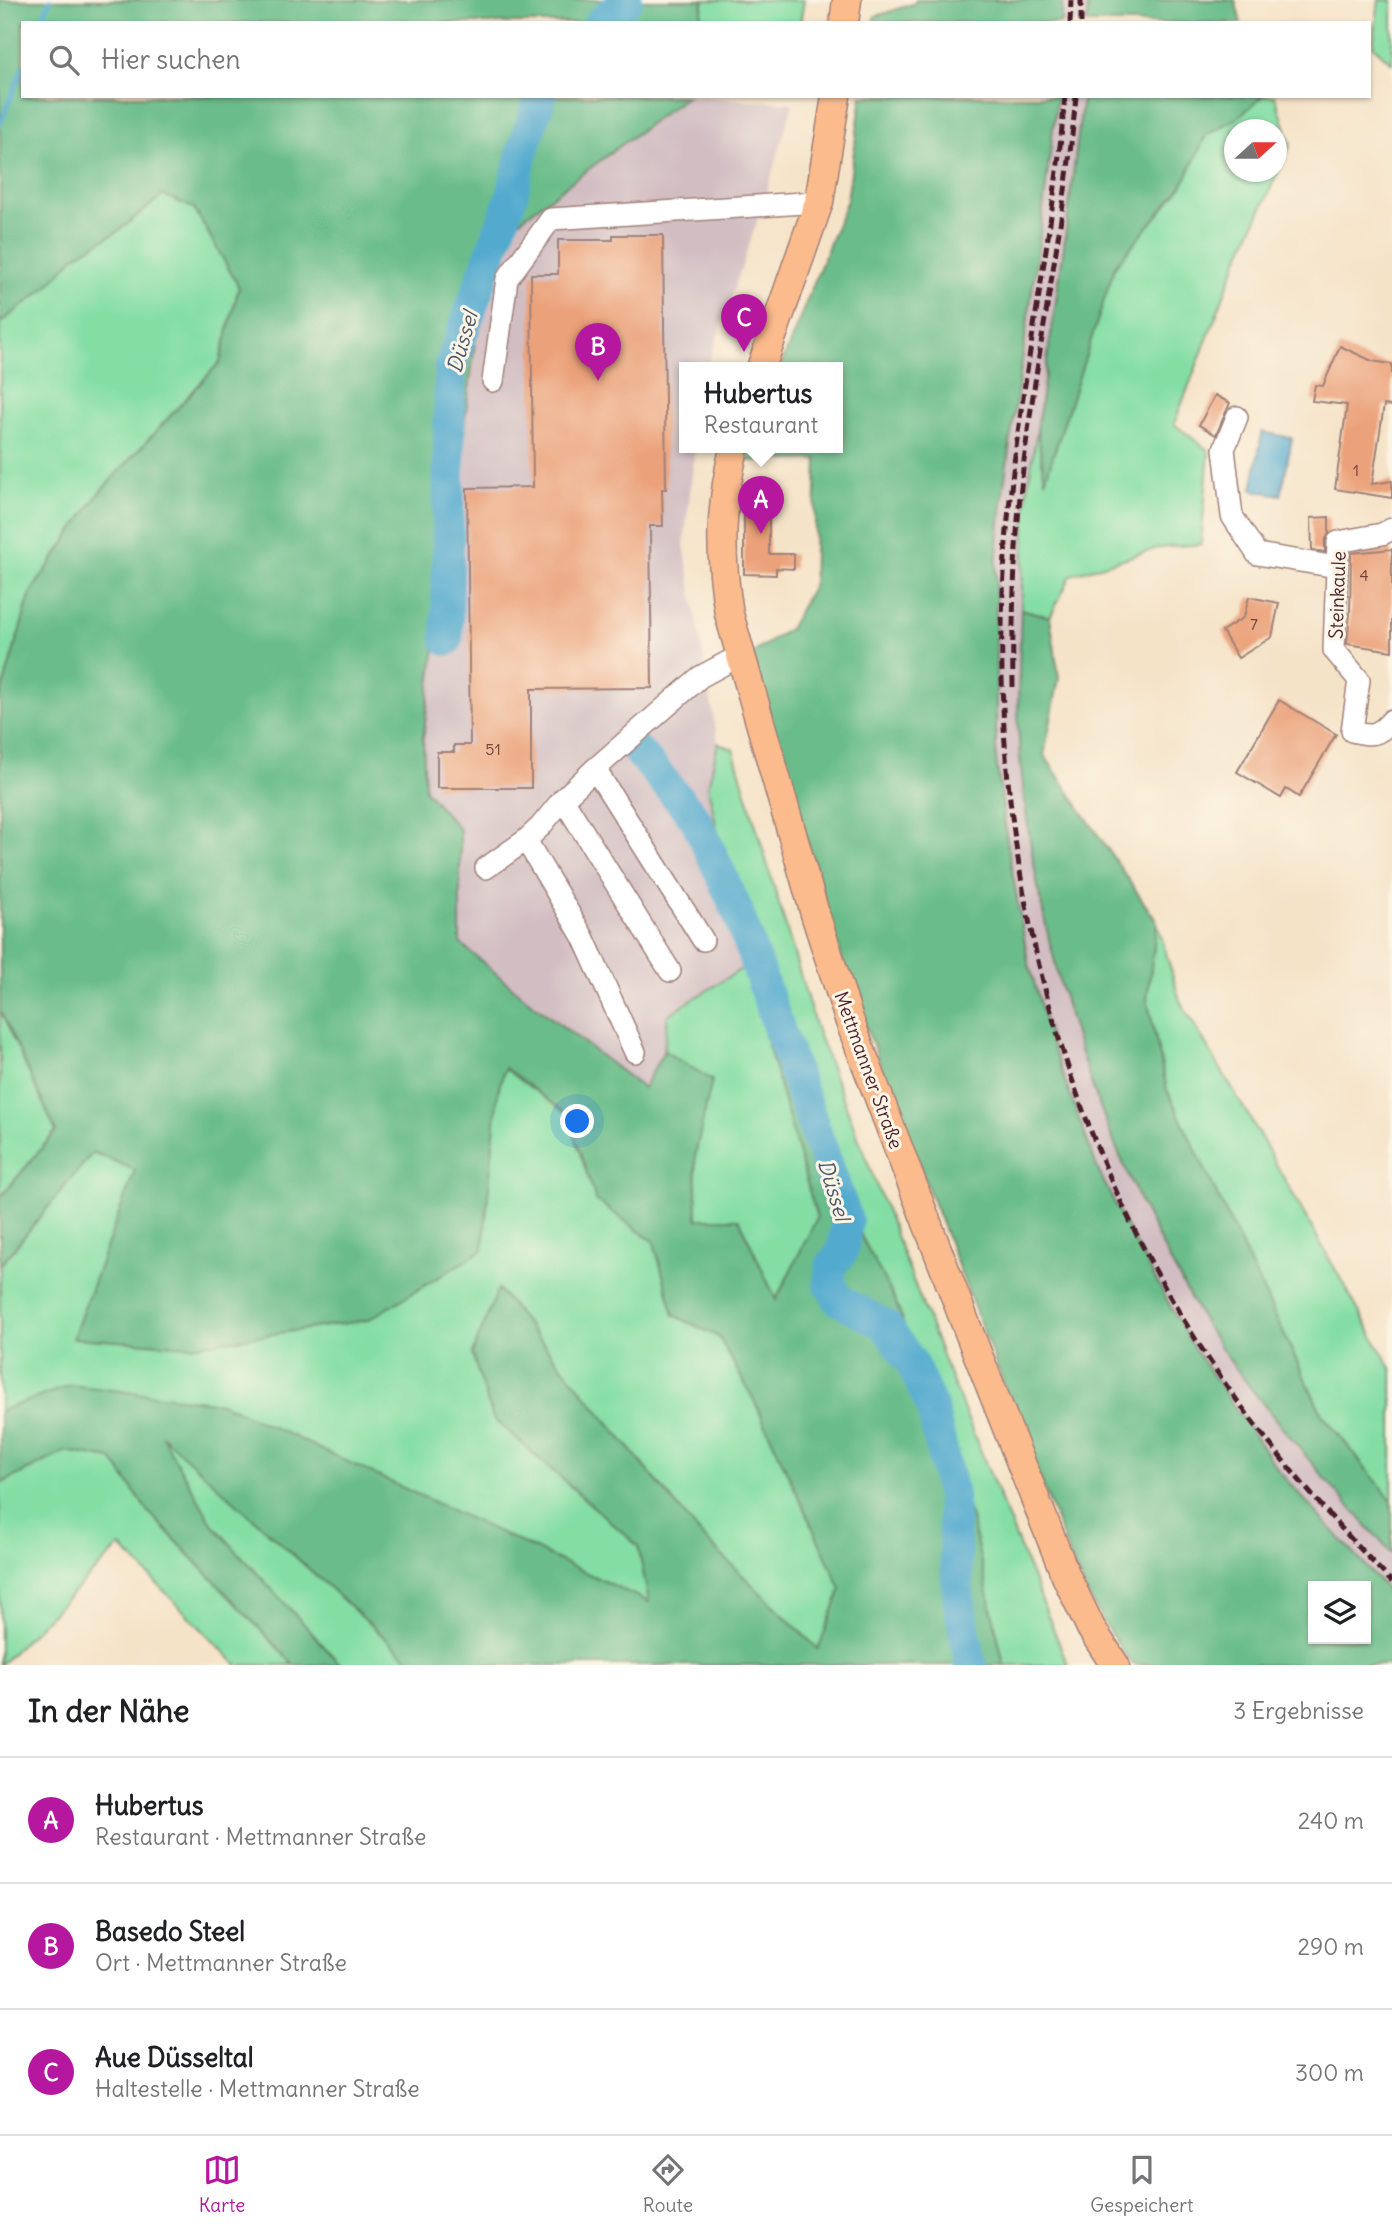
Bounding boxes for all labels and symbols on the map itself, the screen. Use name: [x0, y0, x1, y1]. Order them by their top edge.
north arrow: [1224, 119, 1287, 182]
pin: C: [721, 294, 767, 352]
water label: Düssel: [440, 305, 484, 376]
pin: B: [575, 323, 621, 381]
house number: 1: [1353, 460, 1359, 480]
pin: A: [738, 476, 784, 534]
street label: Steinkaule: [1323, 551, 1351, 639]
house number: 4: [1359, 565, 1369, 585]
house number: 7: [1250, 614, 1258, 634]
house number: 51: [485, 739, 501, 759]
street label: Mettmanner Straße: [829, 988, 909, 1152]
your location: [560, 1104, 594, 1138]
water label: Düssel: [812, 1156, 857, 1227]

